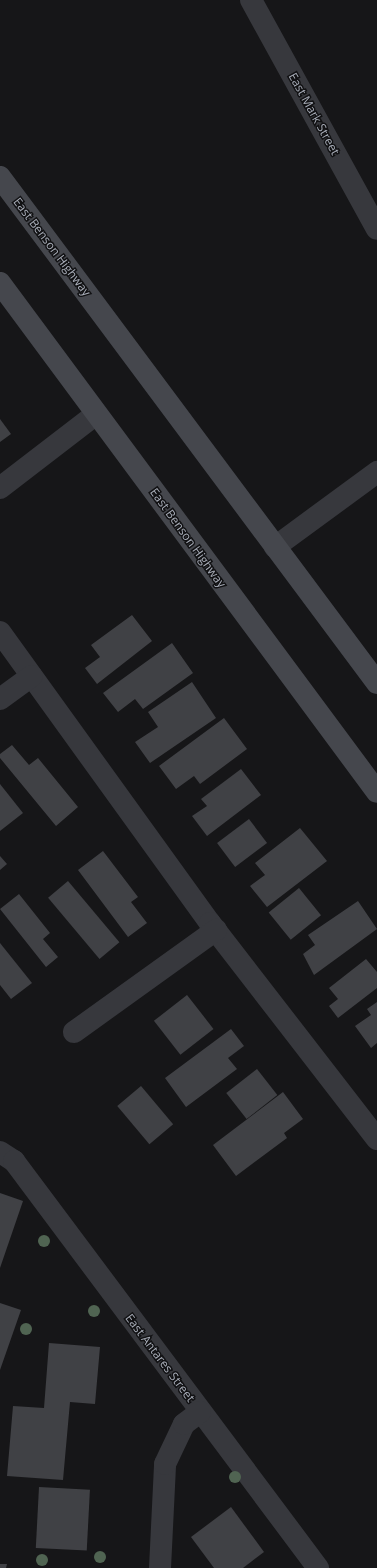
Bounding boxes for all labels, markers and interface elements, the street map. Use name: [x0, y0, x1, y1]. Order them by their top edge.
street label: East Mark Street: [285, 70, 343, 158]
street label: East Benson Highway: [10, 195, 94, 299]
street label: East Benson Highway: [147, 485, 229, 591]
street label: East Antares Street: [122, 1311, 198, 1405]

